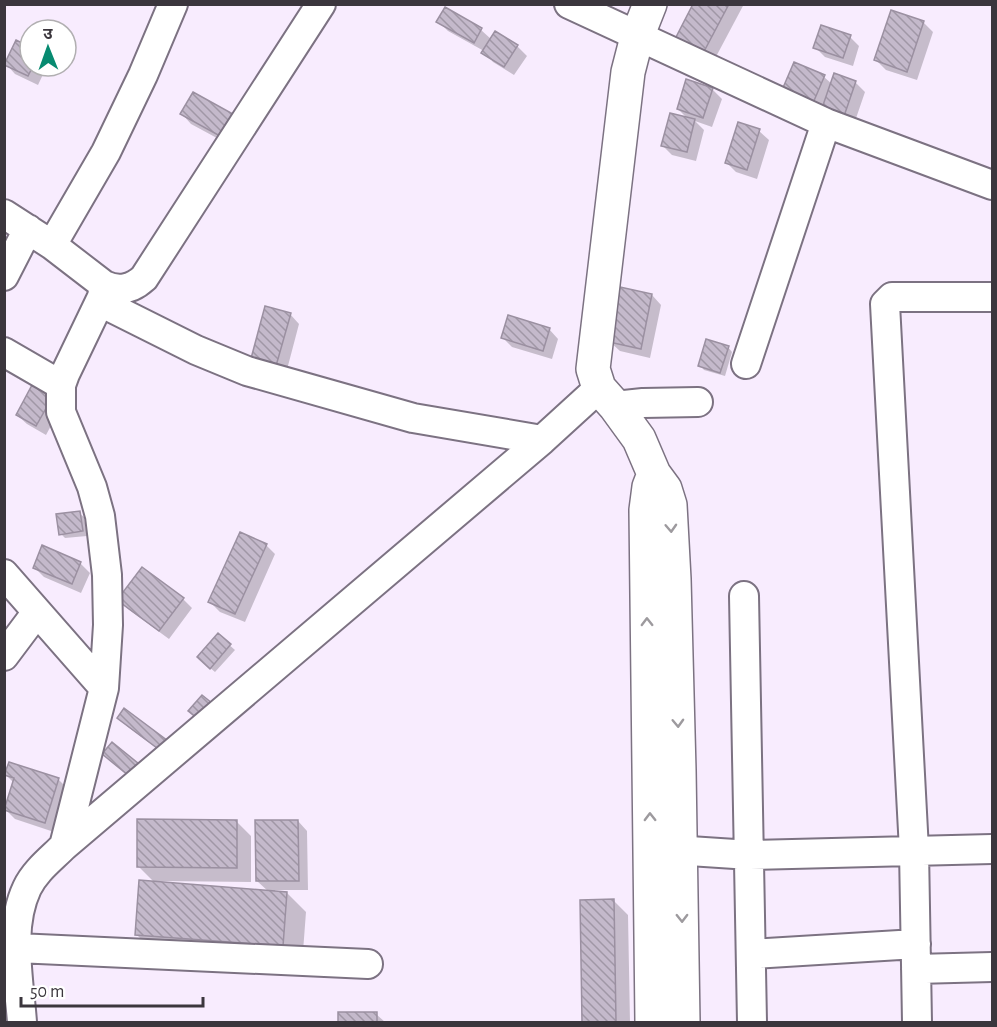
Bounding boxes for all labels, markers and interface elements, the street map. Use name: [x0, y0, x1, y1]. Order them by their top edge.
north arrow: [18, 18, 78, 78]
text: उ: [43, 26, 53, 42]
one-way arrow: [665, 524, 678, 533]
one-way arrow: [641, 618, 654, 627]
one-way arrow: [672, 718, 684, 727]
one-way arrow: [644, 813, 656, 822]
one-way arrow: [676, 913, 688, 922]
scale bar: [21, 970, 202, 1008]
text: 50 m: [30, 983, 64, 1001]

